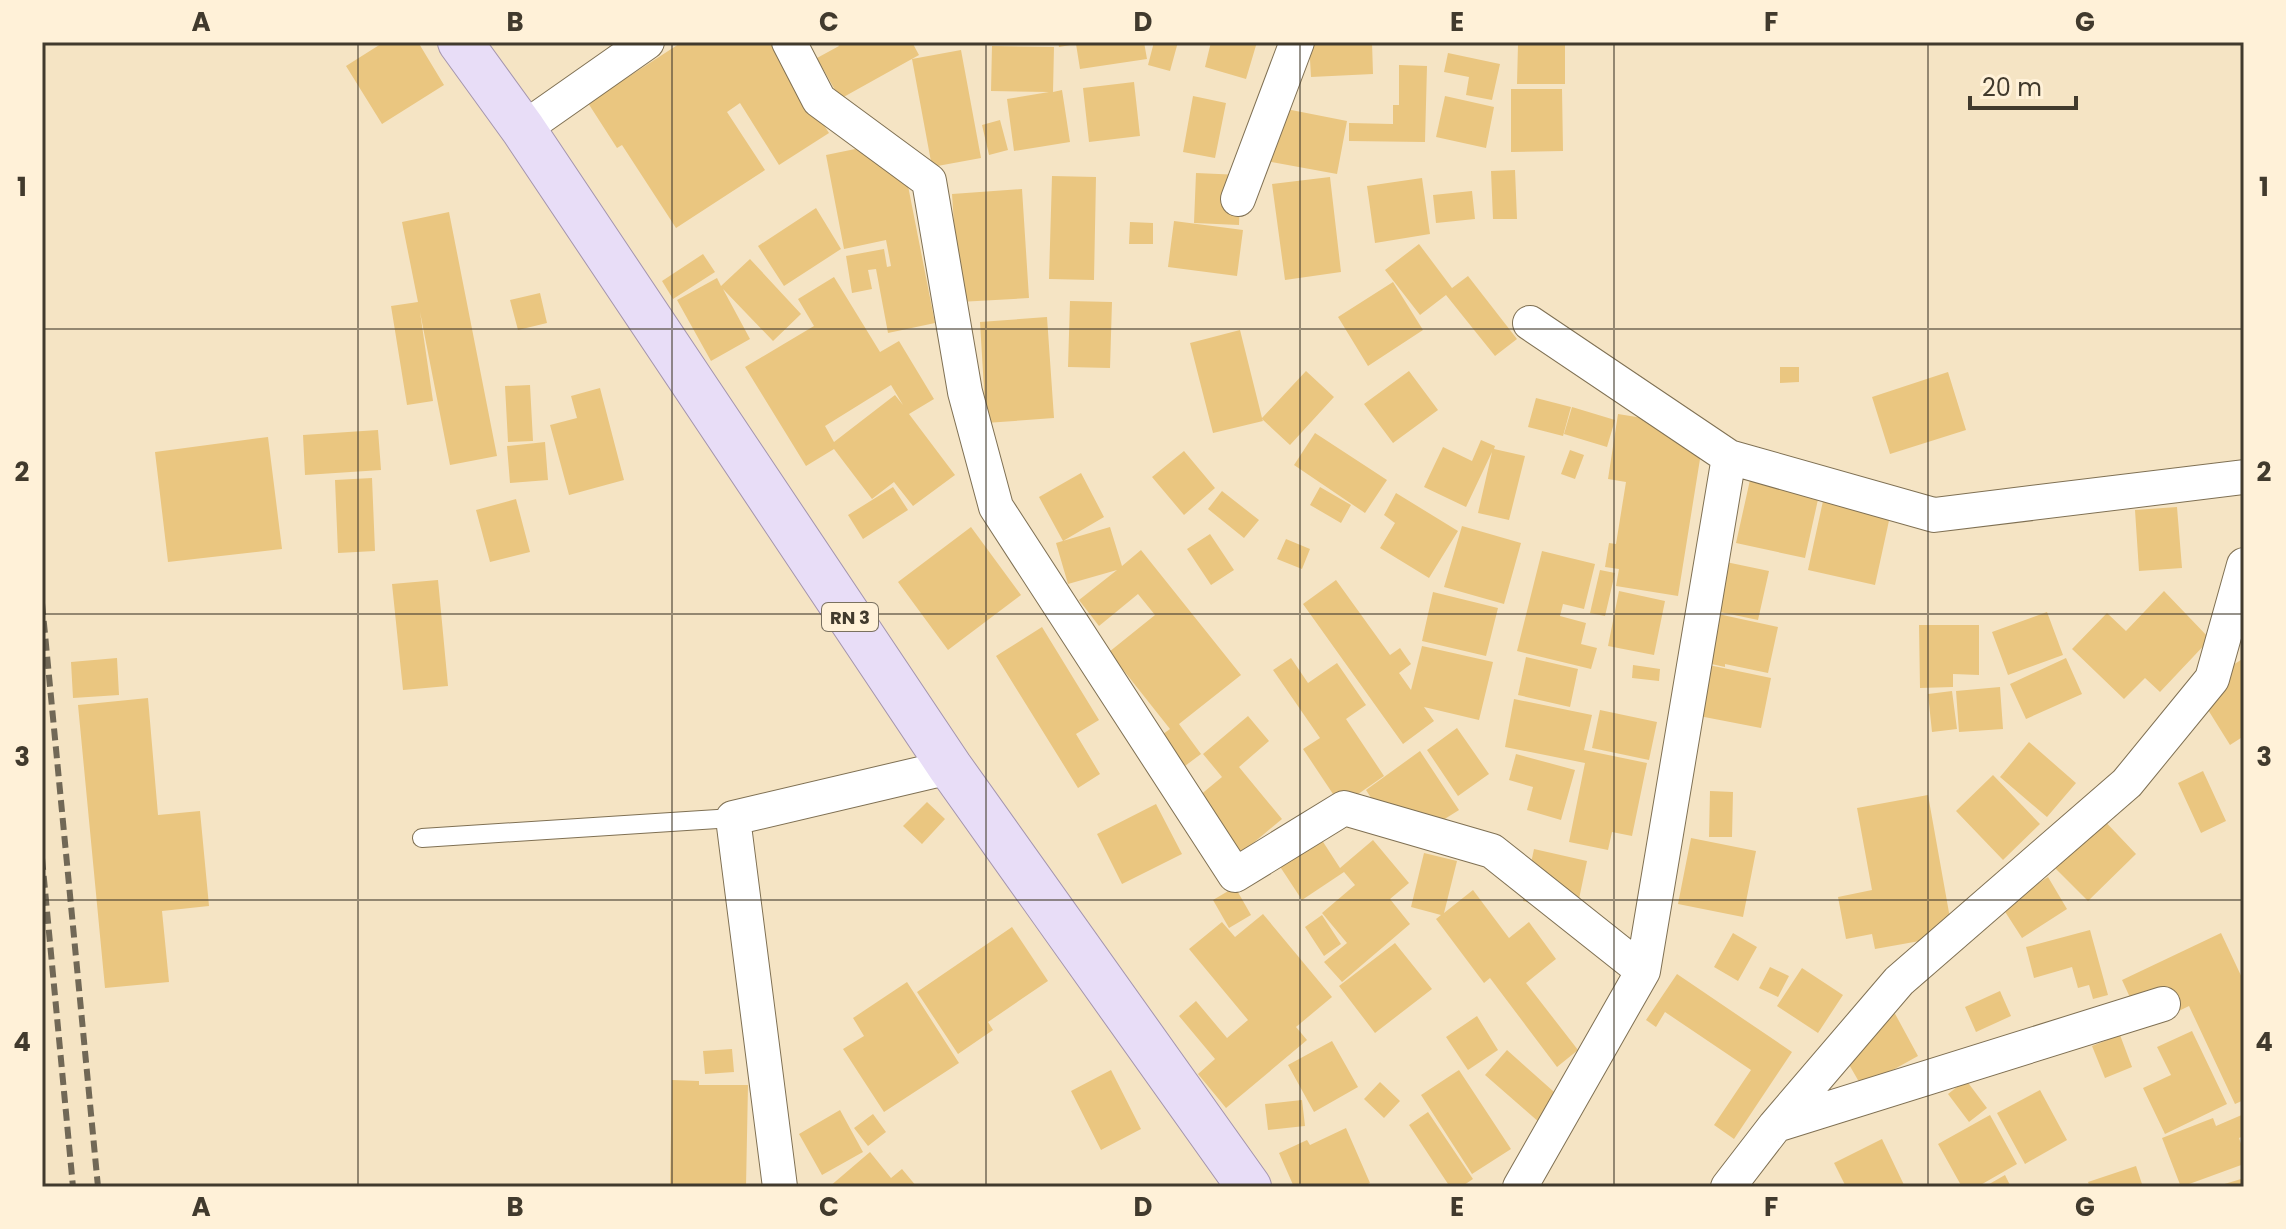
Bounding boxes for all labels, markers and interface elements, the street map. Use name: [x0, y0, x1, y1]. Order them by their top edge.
text: A: [191, 4, 211, 40]
text: B: [506, 4, 524, 40]
text: C: [819, 4, 839, 40]
text: D: [1134, 4, 1153, 40]
text: E: [1450, 4, 1464, 40]
text: F: [1764, 4, 1778, 40]
text: G: [2075, 4, 2095, 40]
scale bar: [1970, 60, 2076, 110]
text: 20 m: [1982, 71, 2042, 104]
text: 1: [17, 169, 27, 205]
text: 1: [2259, 169, 2269, 205]
text: 2: [15, 454, 30, 490]
text: 2: [2257, 454, 2272, 490]
road number: RN 3: [822, 603, 878, 631]
text: 3: [14, 739, 30, 775]
text: 3: [2256, 739, 2272, 775]
text: 4: [13, 1024, 31, 1060]
text: 4: [2255, 1024, 2273, 1060]
text: A: [191, 1189, 211, 1225]
text: B: [506, 1189, 524, 1225]
text: C: [819, 1189, 839, 1225]
text: D: [1134, 1189, 1153, 1225]
text: E: [1450, 1189, 1464, 1225]
text: F: [1764, 1189, 1778, 1225]
text: G: [2075, 1189, 2095, 1225]

